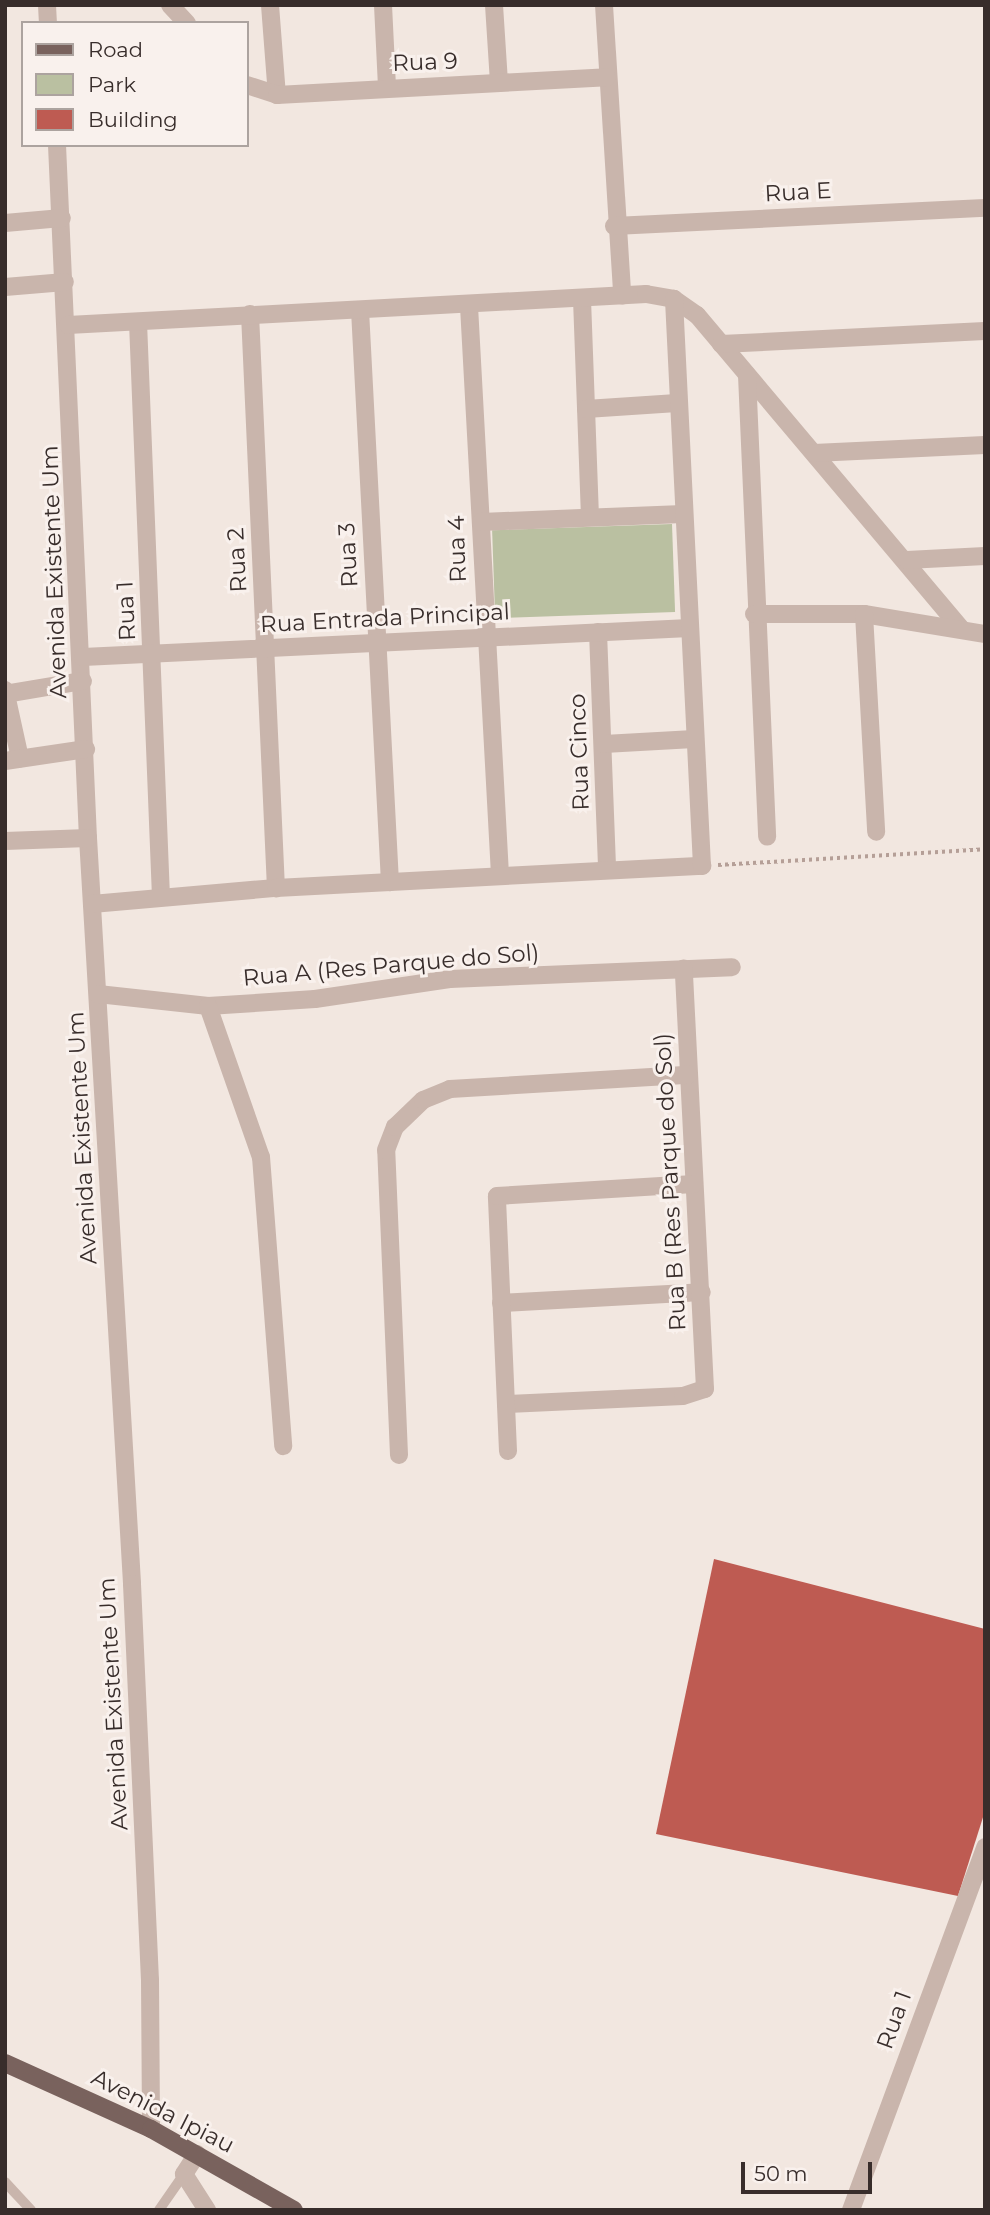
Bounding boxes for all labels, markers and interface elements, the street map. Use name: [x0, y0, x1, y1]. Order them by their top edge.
legend: [21, 21, 248, 147]
text: Road: [88, 37, 143, 62]
street label: Rua 9: [392, 47, 458, 77]
text: Park: [88, 72, 136, 97]
text: Building: [88, 107, 178, 132]
street label: Rua E: [764, 176, 832, 208]
street label: Avenida Existente Um: [36, 445, 72, 699]
street label: Rua 4: [442, 515, 472, 583]
street label: Rua 3: [333, 522, 363, 588]
street label: Rua 2: [222, 527, 252, 593]
street label: Rua 1: [111, 580, 141, 642]
street label: Rua Entrada Principal: [259, 598, 511, 638]
street label: Rua Cinco: [563, 693, 595, 811]
street label: Rua A (Res Parque do Sol): [242, 938, 540, 992]
street label: Avenida Existente Um: [62, 1011, 102, 1265]
street label: Rua B (Res Parque do Sol): [648, 1032, 692, 1332]
street label: Avenida Existente Um: [93, 1577, 133, 1831]
street label: Rua 1: [871, 1987, 917, 2053]
street label: Avenida Ipiau: [87, 2063, 239, 2159]
scale bar: [745, 2148, 876, 2192]
text: 50 m: [754, 2161, 808, 2186]

